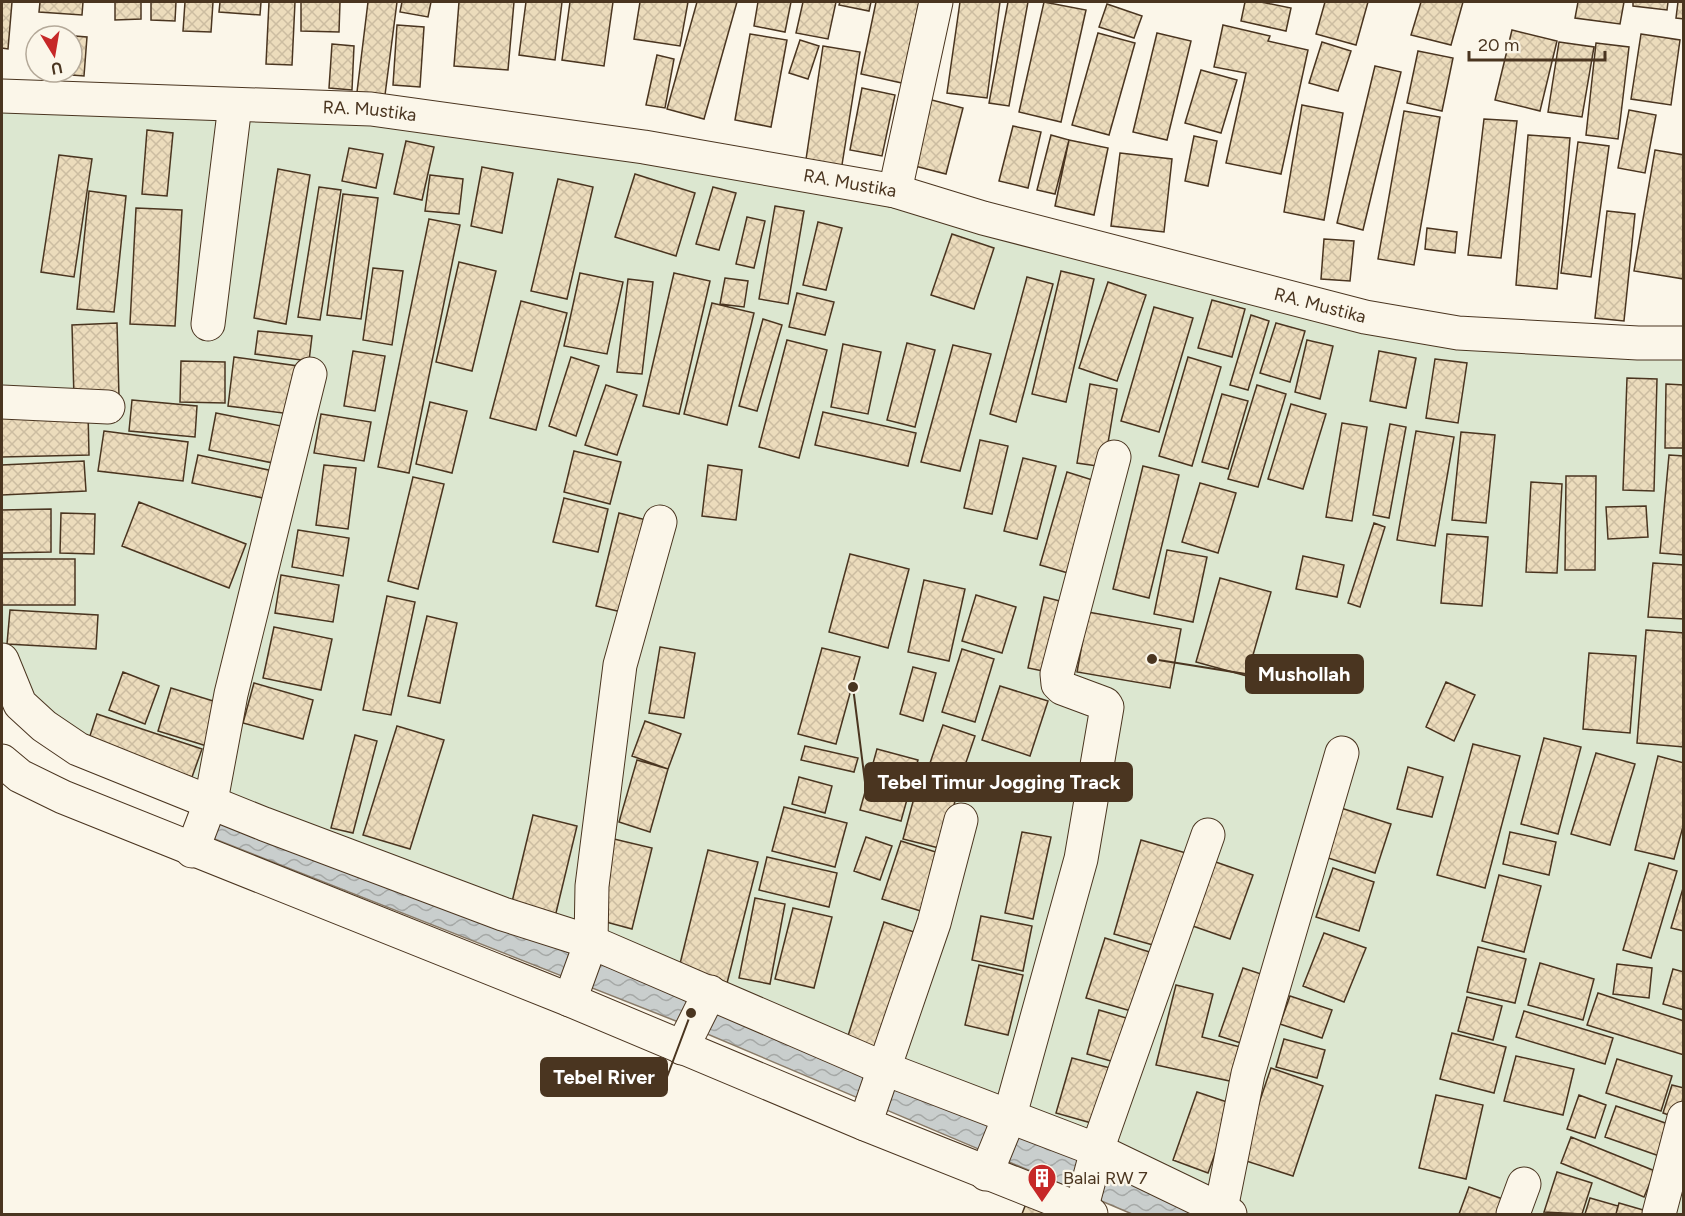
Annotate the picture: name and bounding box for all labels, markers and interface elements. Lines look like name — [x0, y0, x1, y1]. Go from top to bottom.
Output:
north arrow — [24, 24, 84, 84]
scale bar — [1469, 24, 1606, 62]
text: 20 m — [1478, 34, 1519, 56]
text: U — [49, 58, 64, 79]
street label: RA. Mustika — [322, 96, 418, 126]
street label: RA. Mustika — [802, 164, 898, 202]
street label: RA. Mustika — [1272, 283, 1368, 328]
callout: Mushollah — [1246, 655, 1363, 693]
text: Mushollah — [1258, 662, 1350, 686]
callout: Tebel Timur Jogging Track — [865, 763, 1132, 801]
text: Tebel Timur Jogging Track — [877, 770, 1121, 794]
callout: Tebel River — [541, 1058, 667, 1096]
text: Tebel River — [553, 1065, 655, 1089]
building icon: Balai RW 7 — [1026, 1162, 1058, 1204]
place label: Balai RW 7 — [1063, 1167, 1148, 1189]

